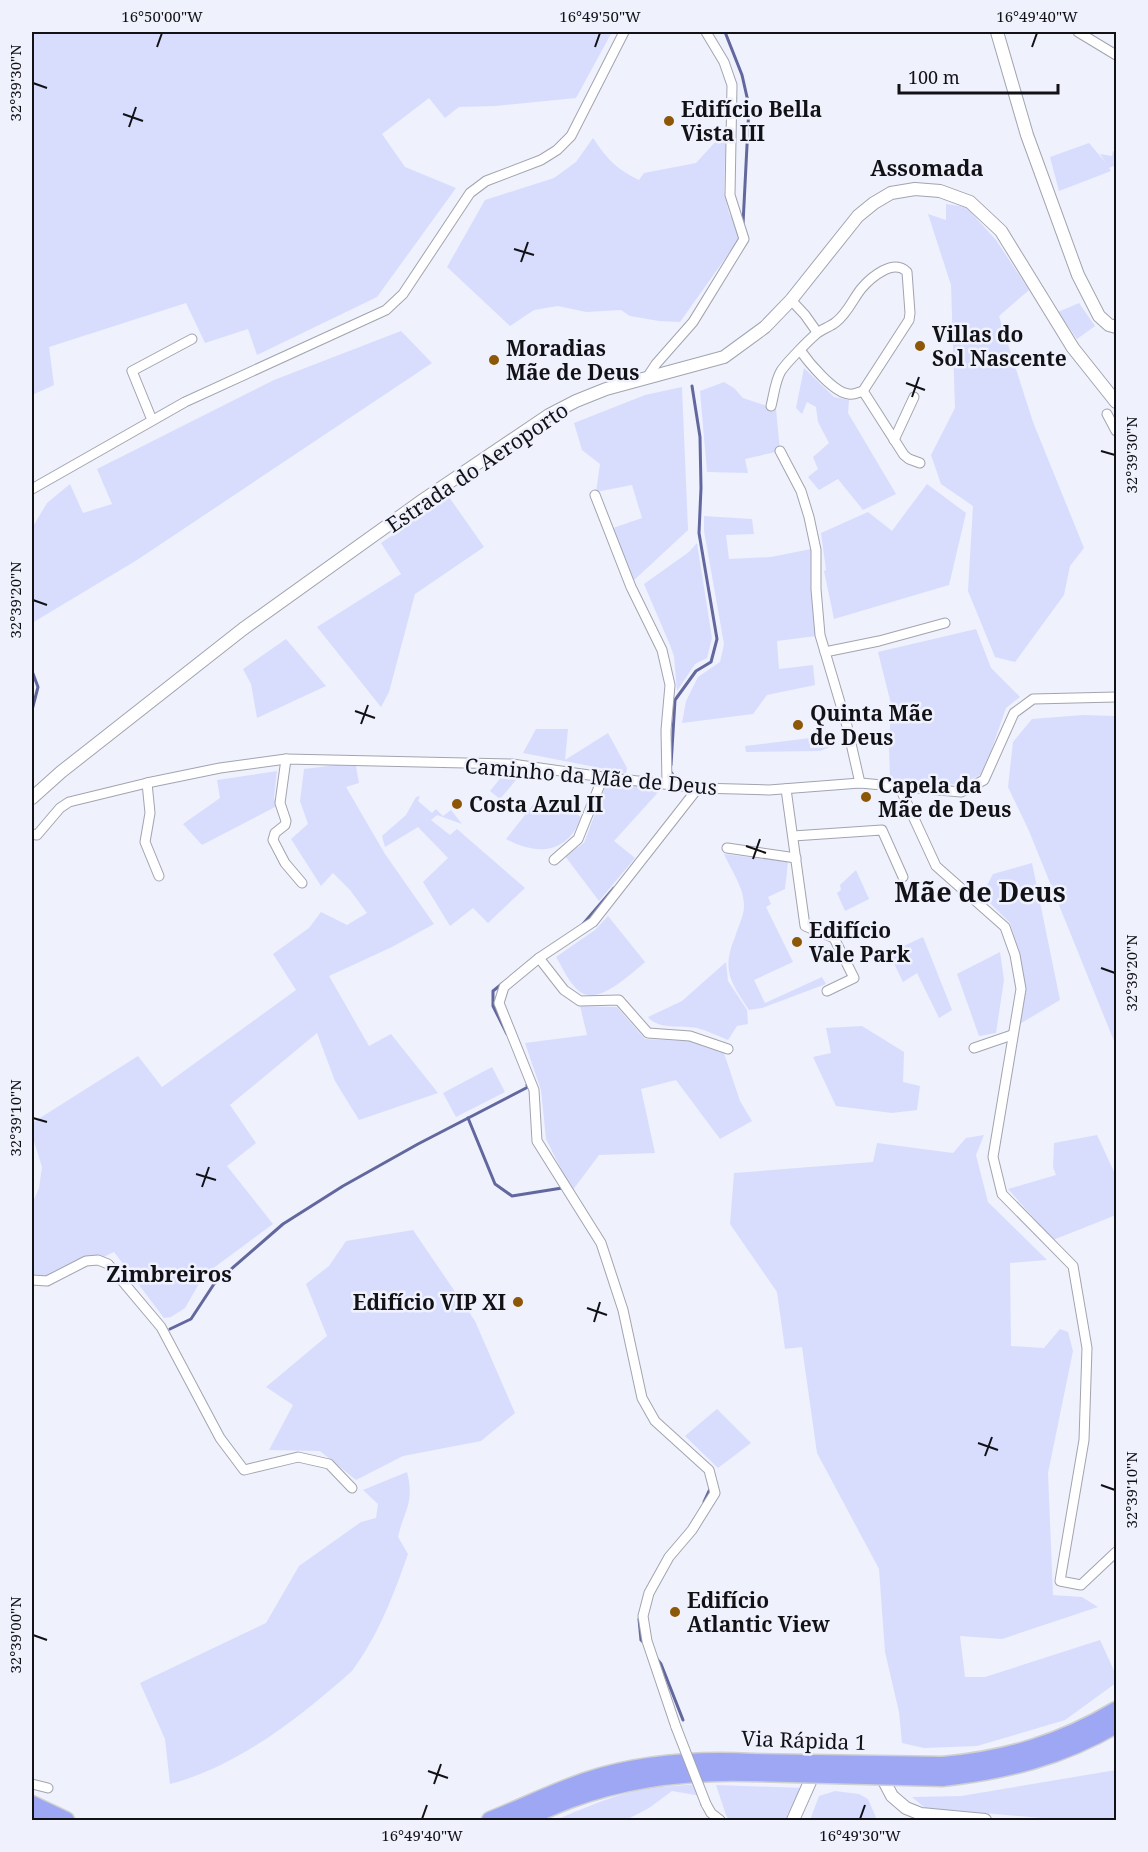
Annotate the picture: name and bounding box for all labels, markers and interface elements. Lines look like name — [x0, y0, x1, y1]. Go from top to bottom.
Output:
text: 16°50'00"W — [121, 6, 203, 26]
text: 16°49'50"W — [559, 6, 641, 26]
text: 16°49'40"W — [996, 6, 1078, 26]
text: 32°39'30"N — [5, 44, 25, 122]
scale bar — [899, 57, 1058, 95]
text: 100 m — [908, 65, 960, 89]
place label: Edifício Bella Vista III — [681, 95, 822, 147]
marker: Edifício Bella Vista III — [662, 114, 676, 128]
district label: Assomada — [870, 152, 984, 182]
place label: Villas do Sol Nascente — [932, 320, 1067, 372]
place label: Moradias Mãe de Deus — [506, 334, 639, 386]
marker: Villas do Sol Nascente — [913, 339, 927, 353]
marker: Moradias Mãe de Deus — [487, 353, 501, 367]
street label: Estrada do Aeroporto — [380, 396, 574, 538]
text: 32°39'30"N — [1121, 416, 1141, 494]
text: 32°39'20"N — [5, 561, 25, 639]
place label: Quinta Mãe de Deus — [810, 699, 933, 751]
marker: Quinta Mãe de Deus — [791, 718, 805, 732]
street label: Caminho da Mãe de Deus — [464, 751, 718, 801]
place label: Capela da Mãe de Deus — [878, 771, 1011, 823]
place label: Costa Azul II — [469, 790, 603, 818]
marker: Capela da Mãe de Deus — [859, 790, 873, 804]
marker: Costa Azul II — [450, 797, 464, 811]
district label: Mãe de Deus — [894, 873, 1066, 910]
place label: Edifício Vale Park — [809, 916, 911, 968]
text: 32°39'20"N — [1121, 934, 1141, 1012]
marker: Edifício Vale Park — [790, 935, 804, 949]
text: 32°39'10"N — [5, 1079, 25, 1157]
district label: Zimbreiros — [106, 1258, 232, 1288]
place label: Edifício VIP XI — [353, 1288, 506, 1316]
marker: Edifício VIP XI — [511, 1295, 525, 1309]
text: 32°39'10"N — [1121, 1451, 1141, 1529]
place label: Edifício Atlantic View — [687, 1586, 830, 1638]
text: 32°39'00"N — [5, 1596, 25, 1674]
marker: Edifício Atlantic View — [668, 1605, 682, 1619]
street label: Via Rápida 1 — [741, 1724, 867, 1756]
text: 16°49'40"W — [381, 1825, 463, 1845]
text: 16°49'30"W — [819, 1825, 901, 1845]

